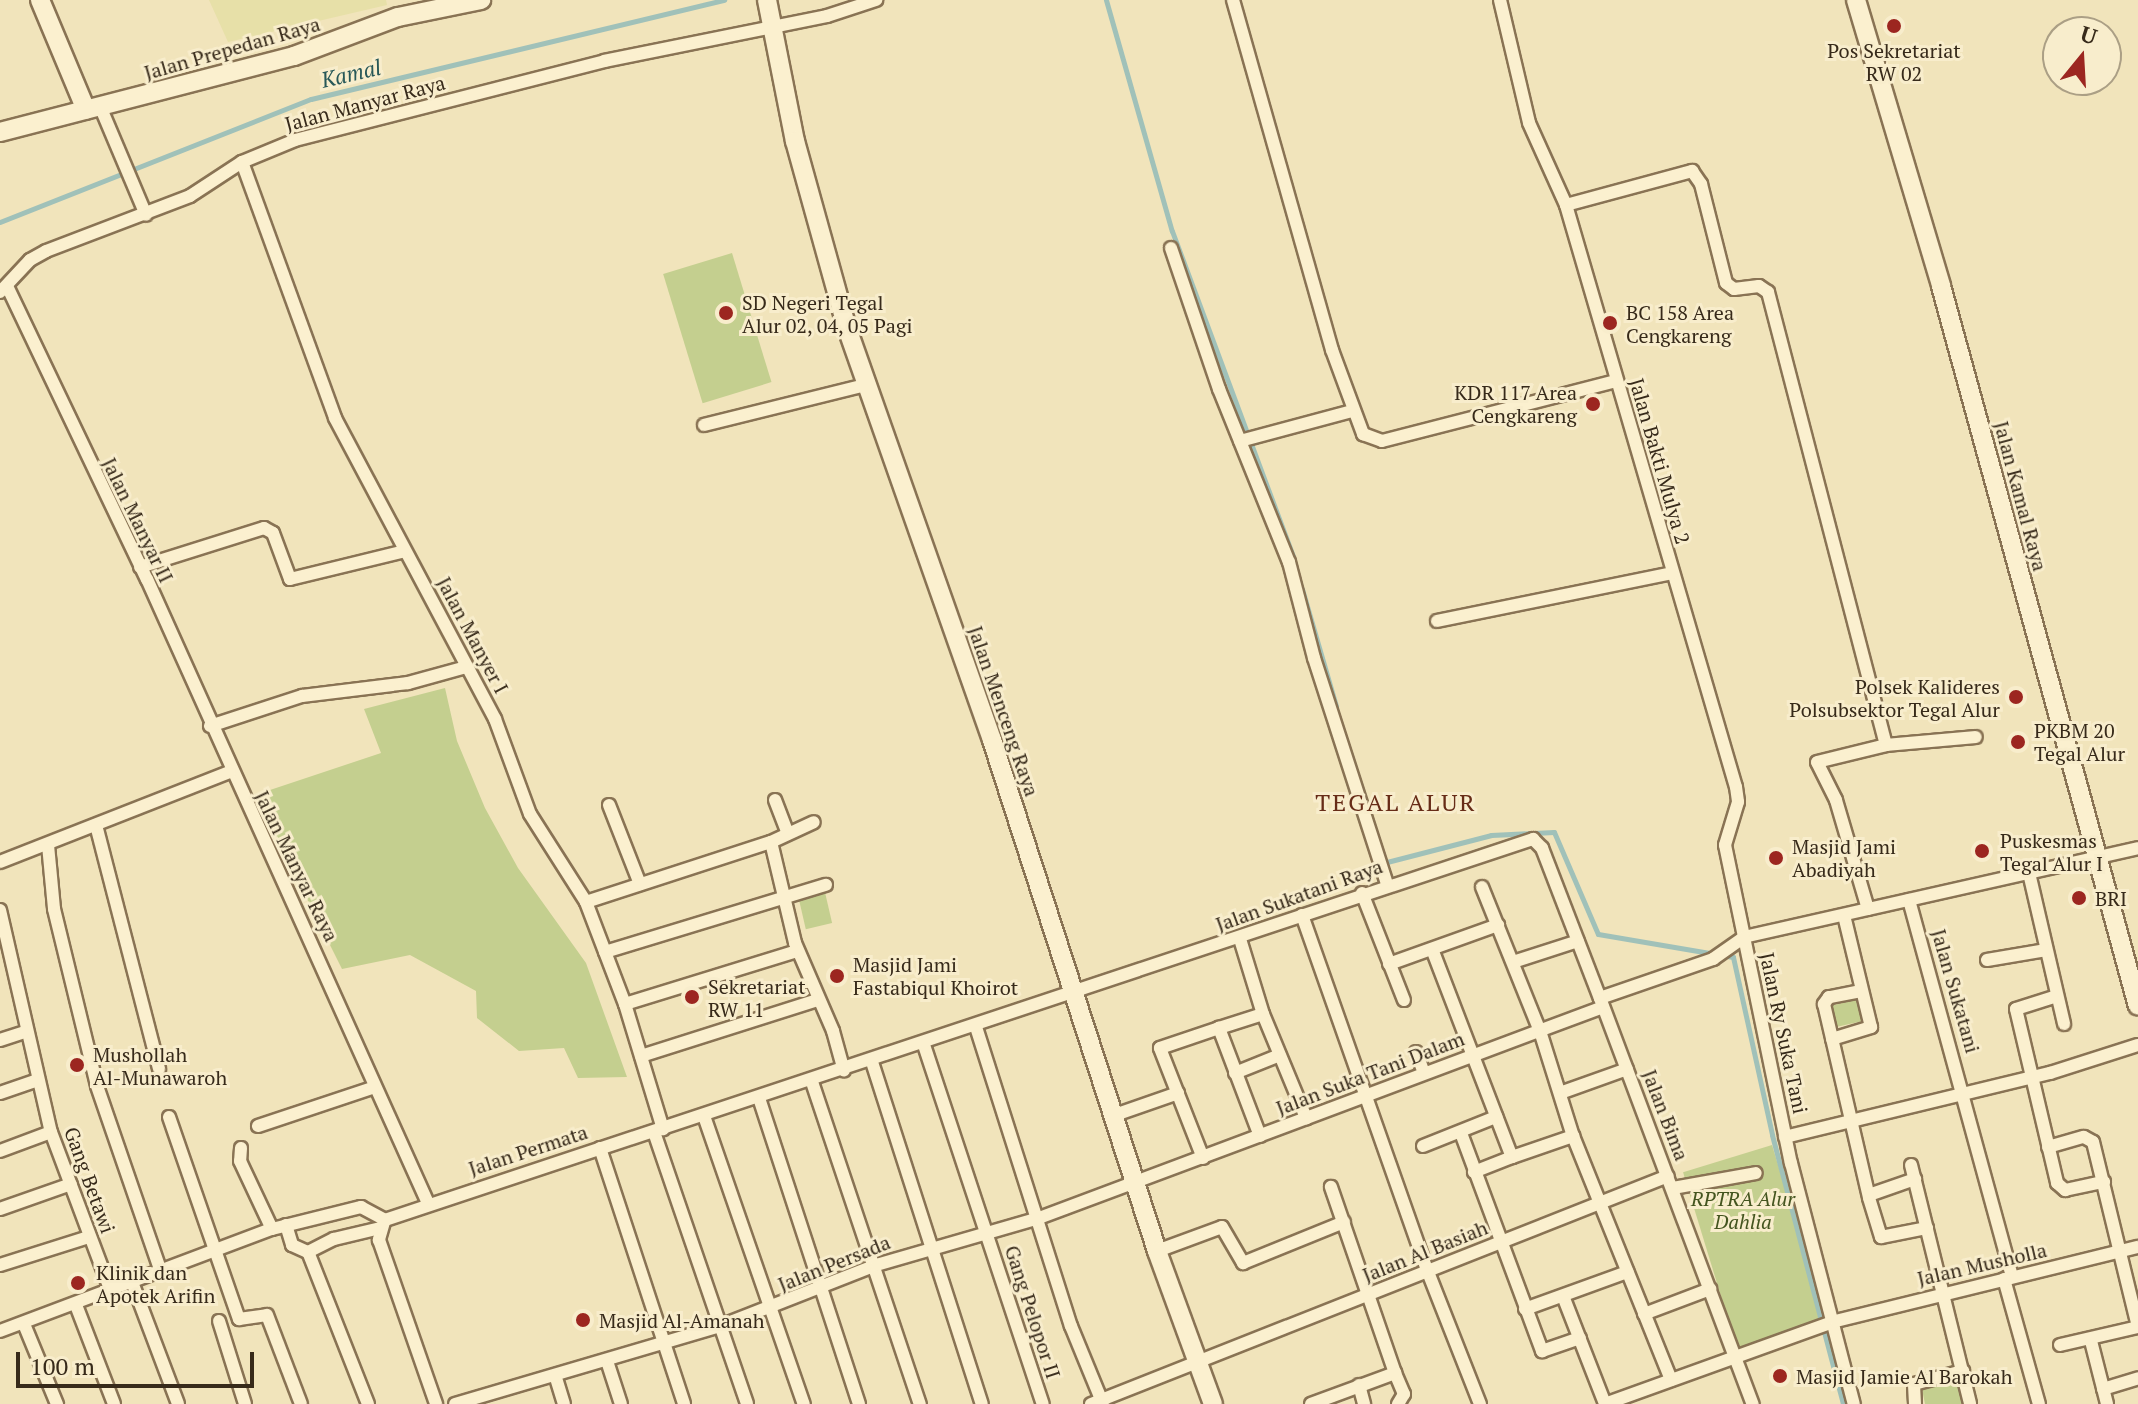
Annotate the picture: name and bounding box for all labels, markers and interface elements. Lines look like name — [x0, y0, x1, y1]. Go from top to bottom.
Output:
street label: Jalan Prepedan Raya — [141, 11, 323, 85]
north arrow — [2042, 16, 2122, 96]
marker: Pos Sekretariat RW 02 — [1885, 17, 1903, 35]
text: U — [2077, 18, 2101, 51]
place label: Pos Sekretariat RW 02 — [1827, 38, 1961, 85]
water label: Kamal — [318, 53, 384, 93]
street label: Jalan Manyar Raya — [282, 70, 448, 136]
place label: SD Negeri Tegal Alur 02, 04, 05 Pagi — [742, 290, 914, 337]
place label: BC 158 Area Cengkareng — [1626, 300, 1734, 347]
marker: SD Negeri Tegal Alur 02, 04, 05 Pagi — [717, 304, 735, 322]
marker: BC 158 Area Cengkareng — [1601, 314, 1619, 332]
street label: Jalan Bakti Mulya 2 — [1625, 375, 1695, 547]
place label: KDR 117 Area Cengkareng — [1454, 380, 1577, 427]
marker: KDR 117 Area Cengkareng — [1584, 395, 1602, 413]
street label: Jalan Kamal Raya — [1989, 418, 2053, 574]
street label: Jalan Manyar II — [97, 454, 179, 586]
street label: Jalan Manyer I — [432, 573, 514, 697]
street label: Jalan Menceng Raya — [964, 623, 1044, 799]
place label: Polsek Kalideres Polsubsektor Tegal Alur — [1789, 674, 2000, 721]
marker: Polsek Kalideres Polsubsektor Tegal Alur — [2007, 688, 2025, 706]
place label: PKBM 20 Tegal Alur — [2034, 718, 2126, 765]
marker: PKBM 20 Tegal Alur — [2009, 733, 2027, 751]
street label: Jalan Manyar Raya — [250, 787, 344, 945]
district label: TEGAL ALUR — [1315, 789, 1477, 817]
place label: Puskesmas Tegal Alur I — [2000, 828, 2103, 875]
place label: Masjid Jami Abadiyah — [1792, 834, 1896, 881]
marker: Puskesmas Tegal Alur I — [1971, 840, 1993, 862]
marker: Masjid Jami Abadiyah — [1767, 849, 1785, 867]
street label: Jalan Sukatani Raya — [1212, 854, 1386, 936]
place label: BRI — [2095, 886, 2127, 910]
marker: BRI — [2070, 889, 2088, 907]
street label: Jalan Sukatani — [1927, 926, 1985, 1056]
street label: Jalan Ry Suka Tani — [1755, 950, 1813, 1116]
place label: Masjid Jami Fastabiqul Khoirot — [853, 952, 1018, 999]
marker: Masjid Jami Fastabiqul Khoirot — [828, 967, 846, 985]
place label: Sekretariat RW 11 — [708, 974, 806, 1021]
marker: Sekretariat RW 11 — [683, 988, 701, 1006]
street label: Jalan Suka Tani Dalam — [1273, 1026, 1467, 1120]
place label: Mushollah Al-Munawaroh — [93, 1042, 227, 1089]
marker: Mushollah Al-Munawaroh — [68, 1056, 86, 1074]
street label: Jalan Bima — [1638, 1066, 1694, 1164]
street label: Jalan Permata — [465, 1119, 591, 1181]
street label: Gang Betawi — [60, 1123, 120, 1237]
park label: RPTRA Alur Dahlia — [1691, 1187, 1795, 1234]
street label: Jalan Al Basiah — [1359, 1215, 1491, 1287]
street label: Jalan Persada — [774, 1230, 894, 1296]
street label: Jalan Musholla — [1915, 1237, 2049, 1291]
street label: Gang Pelopor II — [1000, 1242, 1066, 1382]
place label: Klinik dan Apotek Arifin — [96, 1260, 216, 1307]
marker: Klinik dan Apotek Arifin — [67, 1272, 89, 1294]
place label: Masjid Al-Amanah — [599, 1308, 765, 1332]
marker: Masjid Al-Amanah — [574, 1311, 592, 1329]
scale bar — [20, 1336, 258, 1386]
text: 100 m — [30, 1350, 95, 1382]
place label: Masjid Jamie Al Barokah — [1796, 1364, 2013, 1388]
marker: Masjid Jamie Al Barokah — [1771, 1367, 1789, 1385]

